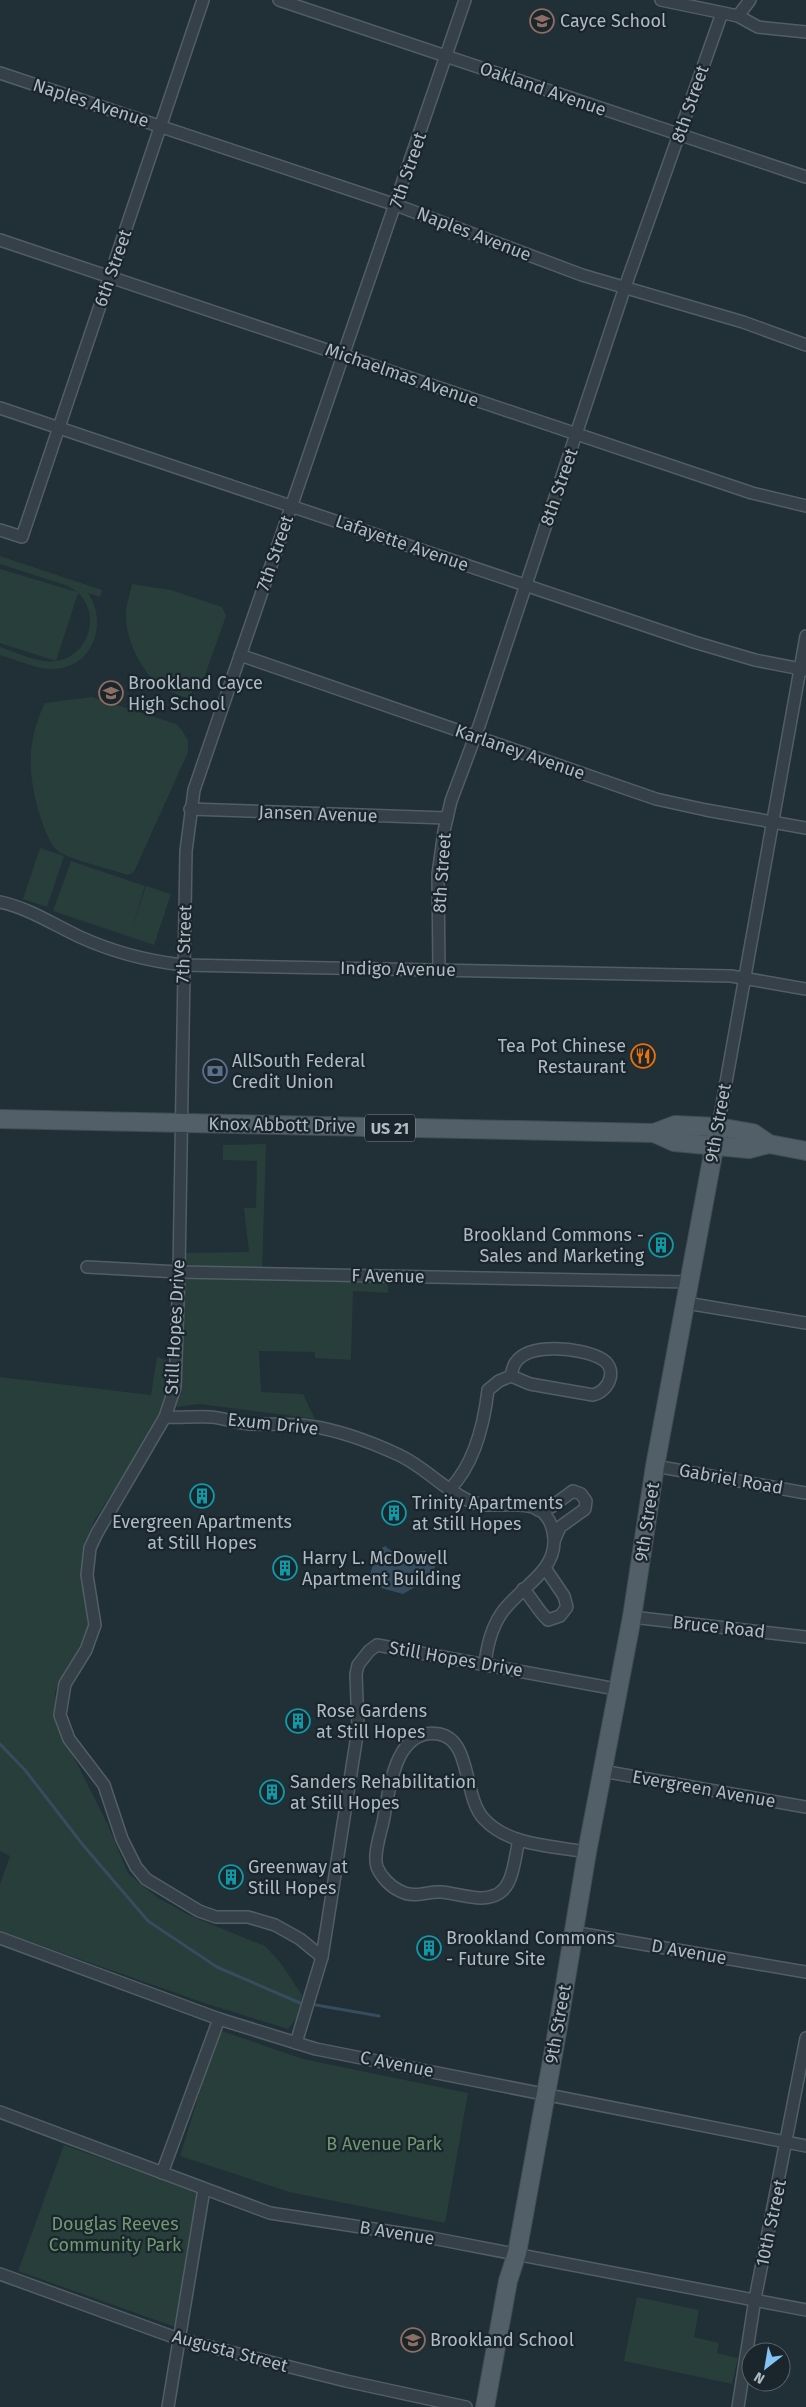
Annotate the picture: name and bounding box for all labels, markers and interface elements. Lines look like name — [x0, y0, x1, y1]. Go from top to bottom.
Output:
school or university icon: Cayce School — [529, 8, 555, 34]
place label: Cayce School — [560, 10, 666, 32]
street label: Oakland Avenue — [477, 57, 609, 121]
street label: 8th Street — [666, 62, 714, 146]
street label: Naples Avenue — [30, 74, 152, 132]
street label: 7th Street — [385, 129, 431, 211]
street label: Naples Avenue — [414, 202, 534, 266]
street label: 6th Street — [90, 226, 137, 310]
street label: Michaelmas Avenue — [322, 338, 482, 412]
street label: 8th Street — [535, 445, 583, 529]
street label: Lafayette Avenue — [333, 510, 471, 576]
street label: 7th Street — [252, 512, 298, 594]
place label: Brookland Cayce High School — [128, 672, 263, 715]
school or university icon: Brookland Cayce High School — [98, 680, 124, 706]
street label: Karlaney Avenue — [452, 719, 588, 785]
street label: Jansen Avenue — [258, 801, 378, 827]
street label: 8th Street — [428, 832, 456, 914]
street label: 7th Street — [172, 904, 196, 984]
street label: Indigo Avenue — [340, 957, 456, 981]
place label: Tea Pot Chinese Restaurant — [498, 1035, 626, 1078]
restaurant icon: Tea Pot Chinese Restaurant — [630, 1043, 656, 1069]
place label: AllSouth Federal Credit Union — [232, 1050, 365, 1093]
bank icon: AllSouth Federal Credit Union — [202, 1058, 228, 1084]
street label: 9th Street — [700, 1081, 736, 1164]
street label: Knox Abbott Drive — [208, 1113, 356, 1137]
road number: US 21 — [365, 1114, 415, 1142]
place label: Brookland Commons - Sales and Marketing — [463, 1224, 645, 1267]
building icon: Brookland Commons - Sales and Marketing — [648, 1232, 674, 1258]
street label: Still Hopes Drive — [160, 1259, 190, 1395]
street label: F Avenue — [351, 1264, 425, 1288]
street label: Exum Drive — [227, 1408, 319, 1440]
street label: Gabriel Road — [677, 1459, 785, 1499]
street label: 9th Street — [630, 1480, 664, 1563]
building icon: Evergreen Apartments at Still Hopes — [189, 1483, 215, 1509]
place label: Trinity Apartments at Still Hopes — [412, 1492, 563, 1535]
building icon: Trinity Apartments at Still Hopes — [381, 1500, 407, 1526]
place label: Evergreen Apartments at Still Hopes — [112, 1511, 292, 1554]
place label: Harry L. McDowell Apartment Building — [302, 1547, 461, 1590]
building icon: Harry L. McDowell Apartment Building — [272, 1555, 298, 1581]
street label: Bruce Road — [672, 1611, 766, 1643]
street label: Still Hopes Drive — [387, 1636, 525, 1682]
place label: Rose Gardens at Still Hopes — [316, 1700, 427, 1743]
building icon: Rose Gardens at Still Hopes — [285, 1708, 311, 1734]
street label: Evergreen Avenue — [631, 1766, 777, 1812]
place label: Sanders Rehabilitation at Still Hopes — [290, 1771, 476, 1814]
building icon: Sanders Rehabilitation at Still Hopes — [259, 1779, 285, 1805]
place label: Greenway at Still Hopes — [248, 1856, 349, 1899]
building icon: Greenway at Still Hopes — [218, 1864, 244, 1890]
place label: Brookland Commons - Future Site — [446, 1927, 615, 1970]
building icon: Brookland Commons - Future Site — [416, 1935, 442, 1961]
street label: D Avenue — [650, 1935, 728, 1969]
street label: 9th Street — [540, 1982, 576, 2065]
street label: C Avenue — [358, 2046, 436, 2082]
park label: B Avenue Park — [326, 2133, 443, 2155]
street label: 10th Street — [751, 2177, 791, 2269]
park label: Douglas Reeves Community Park — [49, 2213, 182, 2256]
street label: B Avenue — [358, 2216, 436, 2250]
street label: Augusta Street — [170, 2325, 291, 2377]
school or university icon: Brookland School — [400, 2327, 426, 2353]
place label: Brookland School — [430, 2329, 574, 2351]
north arrow — [741, 2342, 791, 2392]
text: N — [751, 2368, 768, 2387]

